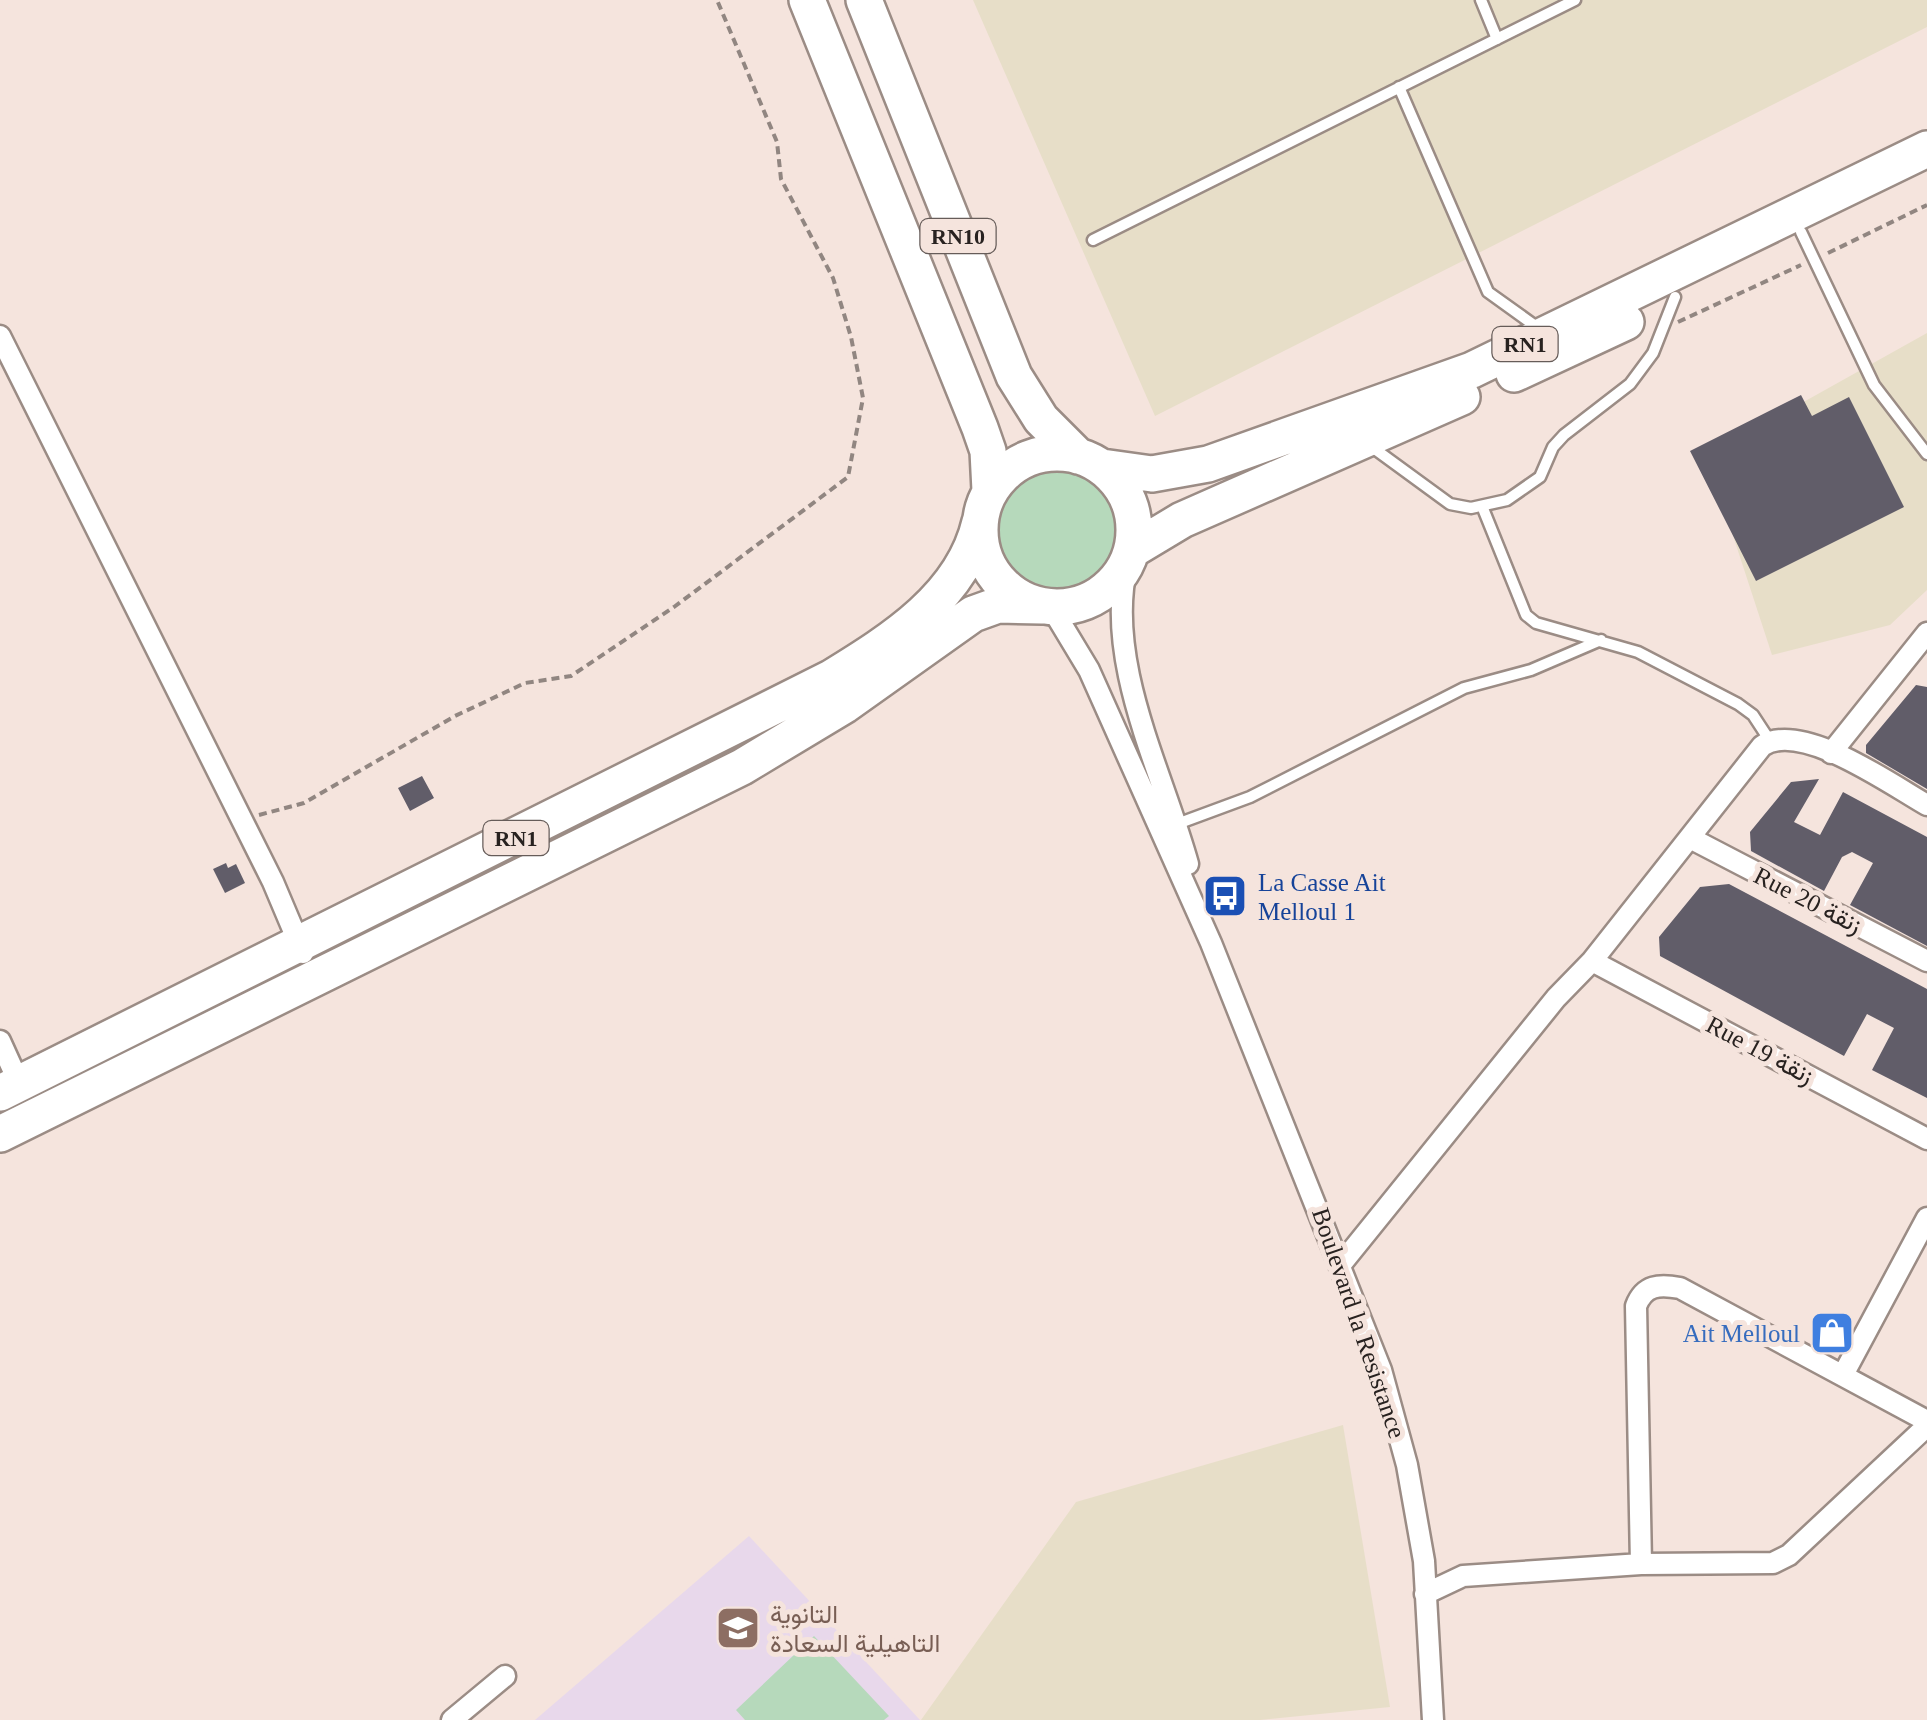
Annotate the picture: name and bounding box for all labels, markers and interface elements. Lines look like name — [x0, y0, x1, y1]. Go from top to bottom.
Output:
road number: RN10 — [920, 219, 996, 253]
road number: RN1 — [1492, 327, 1558, 361]
road number: RN1 — [484, 821, 548, 855]
street label: Rue 20 زنقة — [1749, 861, 1866, 940]
place label: La Casse Ait Melloul 1 — [1258, 869, 1386, 925]
bus stop icon: La Casse Ait Melloul 1 — [1202, 873, 1248, 919]
street label: Rue 19 زنقة — [1701, 1011, 1818, 1091]
street label: Boulevard la Resistance — [1307, 1204, 1411, 1442]
shop icon: Ait Melloul — [1809, 1310, 1855, 1356]
place label: Ait Melloul — [1683, 1320, 1800, 1347]
place label: التانوية التاهيلية السعادة — [770, 1601, 940, 1658]
school or university icon: التانوية التاهيلية السعادة — [715, 1605, 761, 1651]

